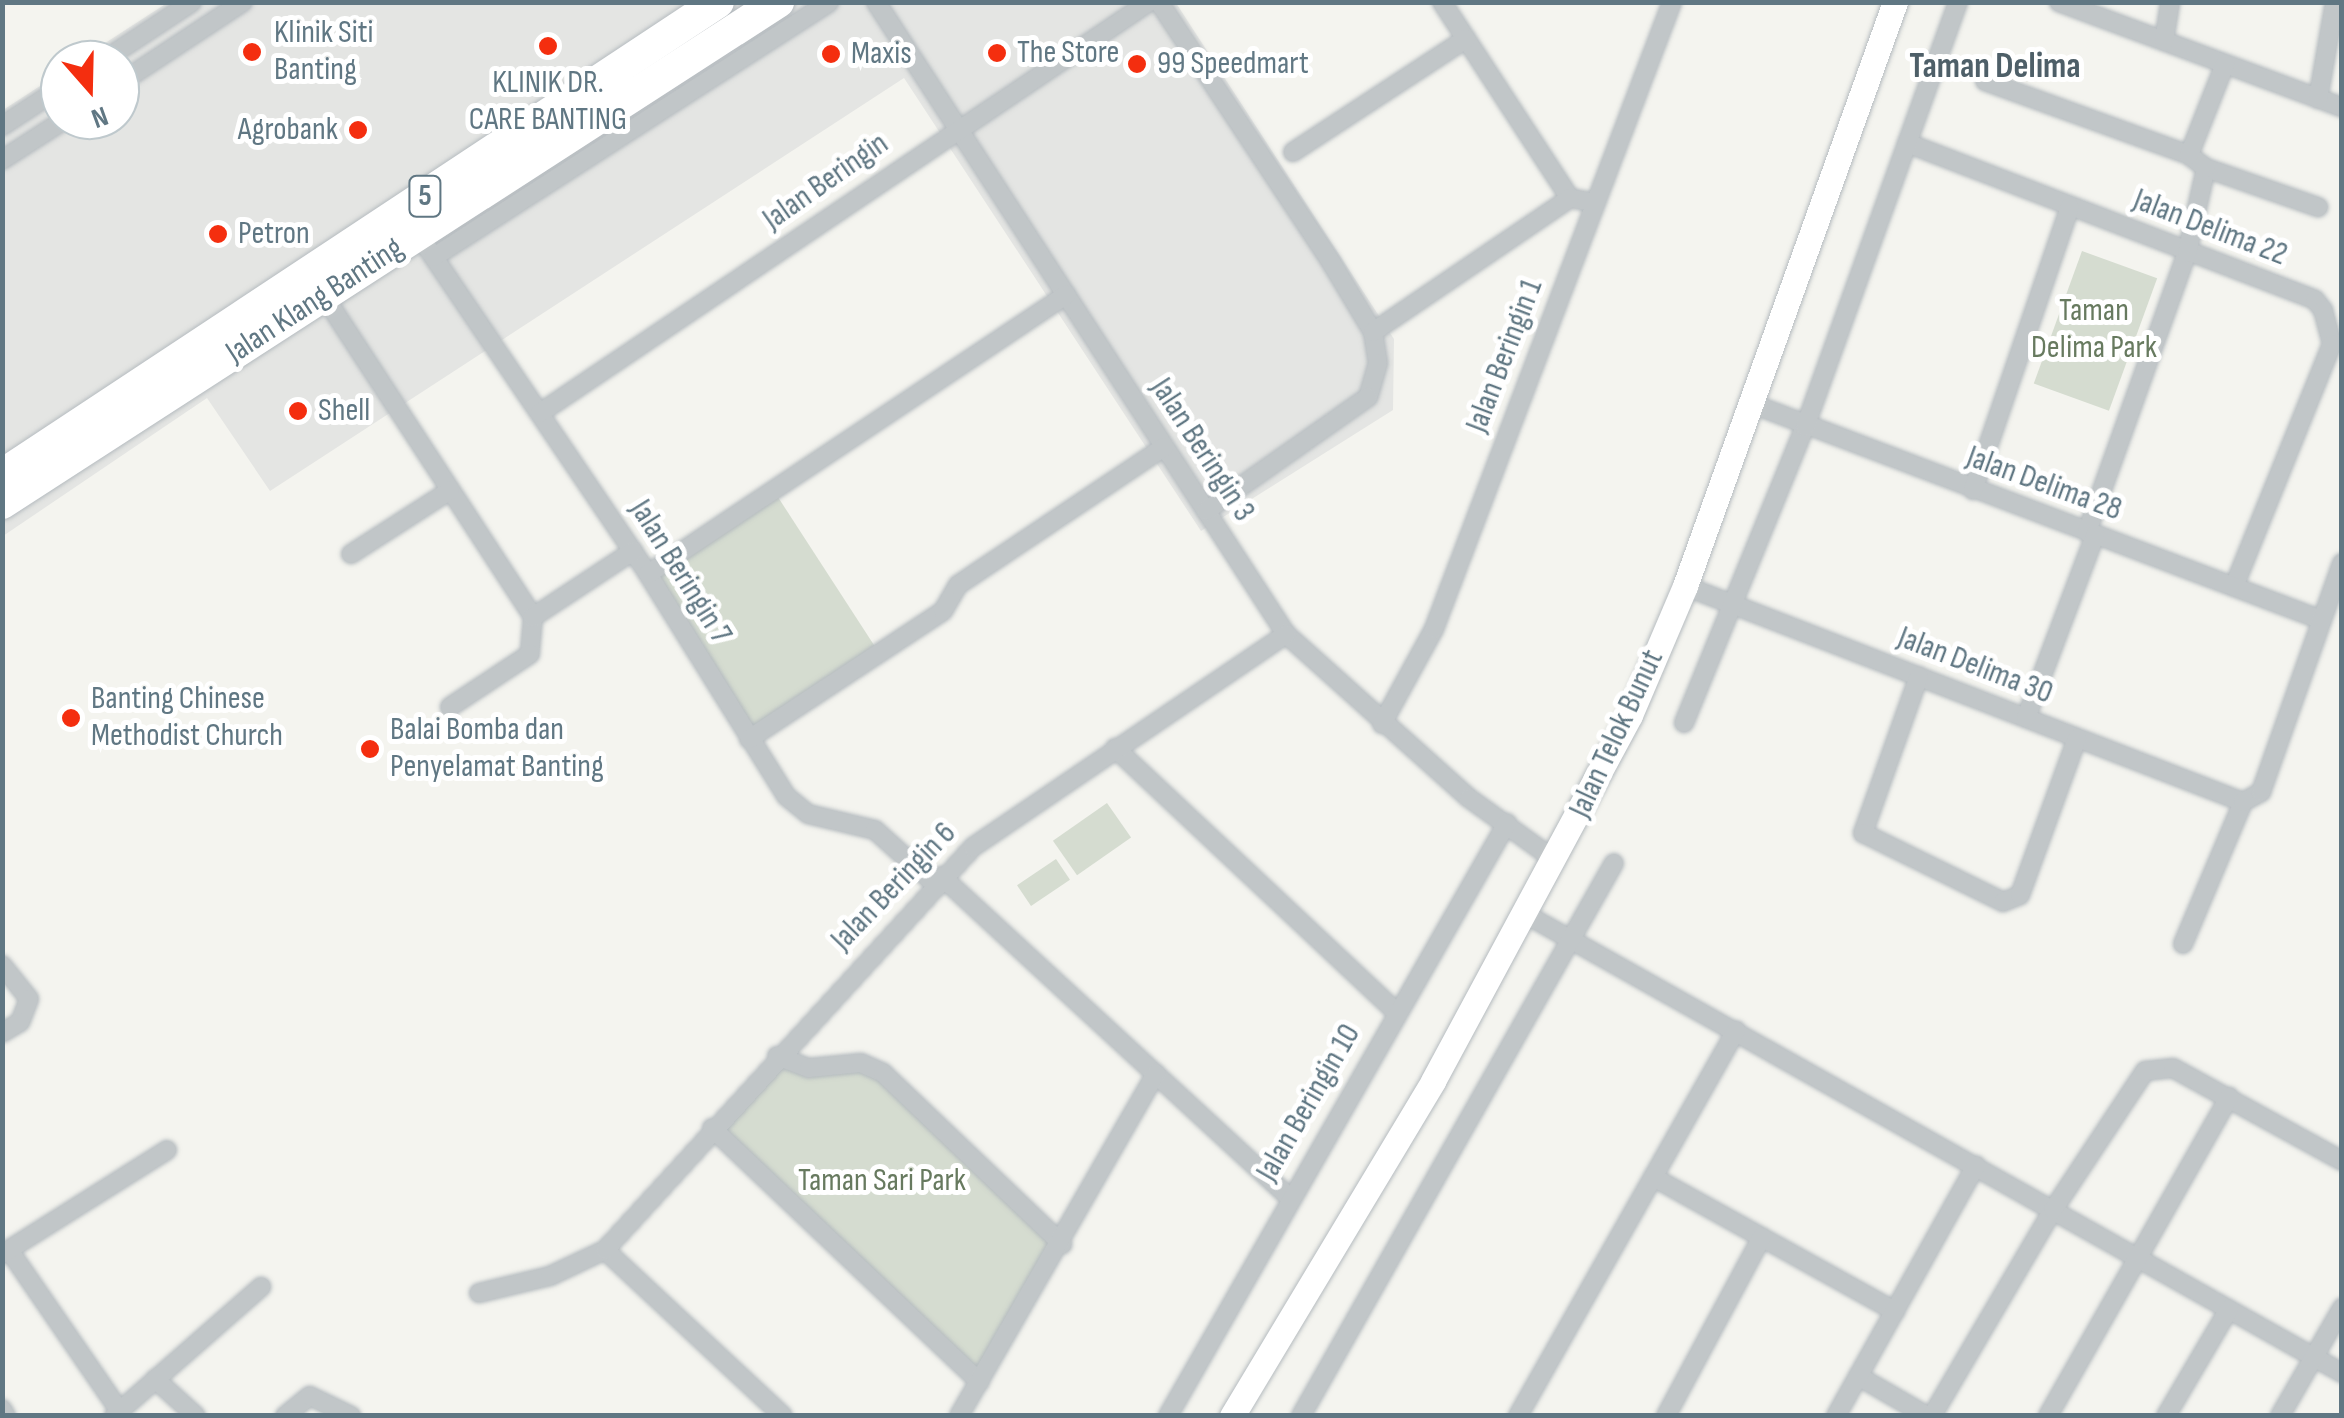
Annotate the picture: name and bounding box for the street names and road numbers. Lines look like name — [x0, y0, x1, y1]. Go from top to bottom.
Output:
street label: Jalan Beringin — [756, 125, 896, 239]
road number: 5 — [408, 171, 442, 221]
street label: Jalan Delima 22 — [2128, 181, 2292, 275]
street label: Jalan Klang Banting — [219, 230, 411, 372]
street label: Jalan Beringin 1 — [1458, 274, 1552, 438]
street label: Jalan Beringin 3 — [1142, 371, 1262, 529]
street label: Jalan Delima 28 — [1961, 438, 2127, 530]
street label: Jalan Beringin 7 — [621, 493, 739, 651]
street label: Jalan Delima 30 — [1892, 619, 2058, 713]
street label: Jalan Telok Bunut — [1561, 644, 1673, 824]
street label: Jalan Beringin 6 — [823, 815, 965, 959]
street label: Jalan Beringin 10 — [1249, 1018, 1369, 1188]

